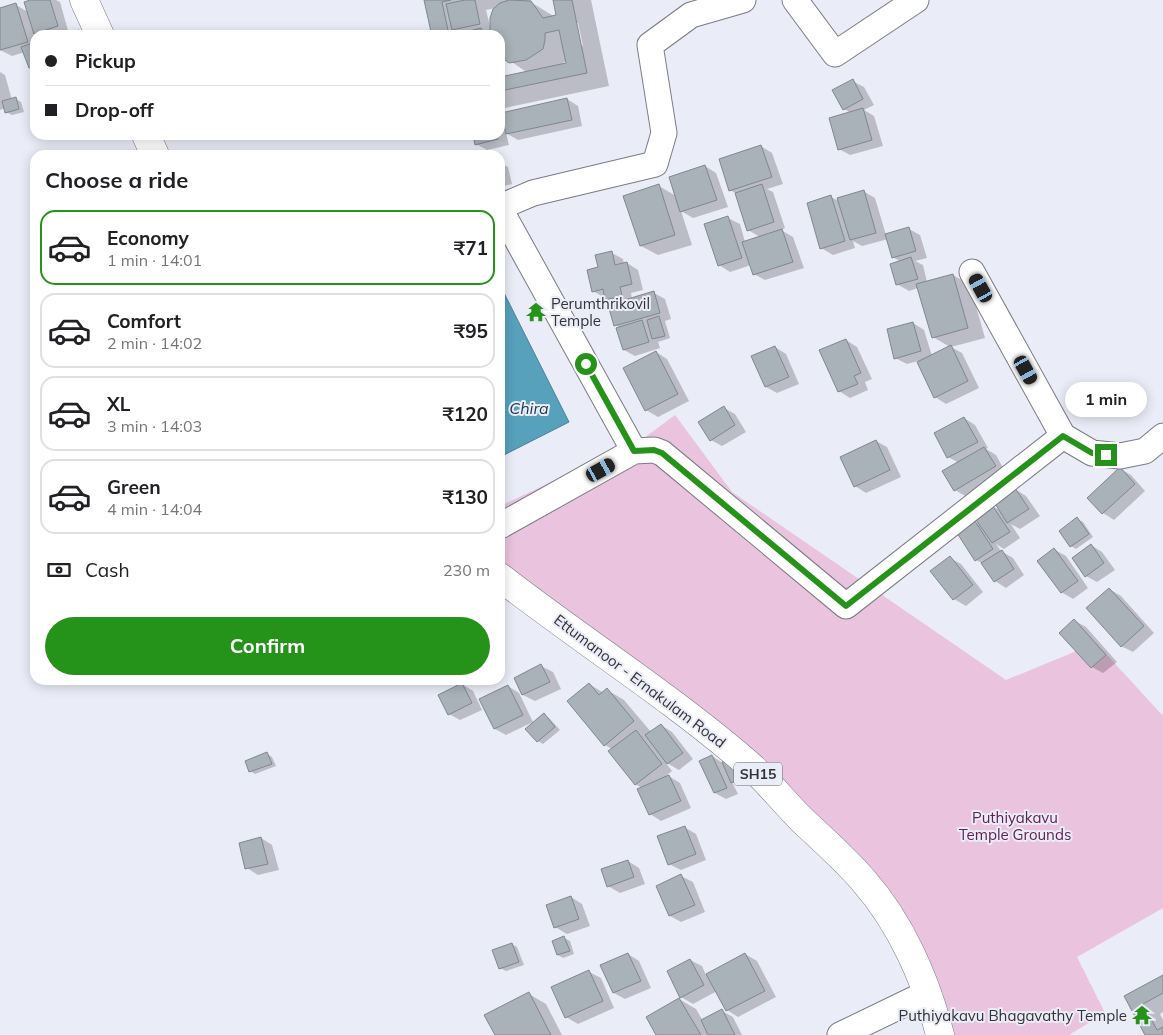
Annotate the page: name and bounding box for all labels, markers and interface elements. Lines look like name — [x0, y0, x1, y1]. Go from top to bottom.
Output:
text: Pickup — [75, 49, 136, 73]
text: Drop-off — [75, 98, 153, 122]
text: Choose a ride — [45, 166, 188, 194]
icon: car — [47, 225, 92, 270]
text: Economy — [107, 226, 189, 250]
text: ₹71 — [454, 236, 488, 260]
text: 1 min · 14:01 — [107, 250, 202, 270]
car — [967, 271, 994, 305]
place label: Perumthrikovil Temple — [551, 294, 650, 330]
temple icon: Perumthrikovil Temple — [525, 301, 547, 323]
icon: car — [47, 308, 92, 353]
text: Comfort — [107, 309, 181, 333]
text: ₹95 — [454, 319, 488, 343]
text: 2 min · 14:02 — [107, 333, 202, 353]
route start — [575, 353, 597, 375]
car — [1012, 353, 1039, 387]
callout: 1 min — [1065, 382, 1147, 418]
text: 1 min — [1085, 389, 1127, 409]
icon: car — [47, 391, 92, 436]
text: XL — [107, 392, 130, 416]
water label: Chira — [509, 398, 549, 418]
text: ₹120 — [442, 402, 488, 426]
text: 3 min · 14:03 — [107, 416, 202, 436]
route end — [1095, 444, 1117, 466]
car — [584, 456, 617, 484]
icon: car — [47, 474, 92, 519]
text: Green — [107, 475, 161, 499]
text: ₹130 — [442, 485, 488, 509]
text: 4 min · 14:04 — [107, 499, 202, 519]
icon: cash — [45, 556, 73, 584]
text: Cash — [85, 558, 130, 582]
text: 230 m — [443, 560, 490, 580]
street label: Ettumanoor - Ernakulam Road — [550, 610, 730, 752]
button: Confirm — [45, 617, 490, 675]
road number: SH15 — [734, 762, 782, 786]
park label: Puthiyakavu Temple Grounds — [959, 808, 1071, 844]
temple icon: Puthiyakavu Bhagavathy Temple — [1131, 1004, 1153, 1026]
place label: Puthiyakavu Bhagavathy Temple — [899, 1006, 1127, 1025]

